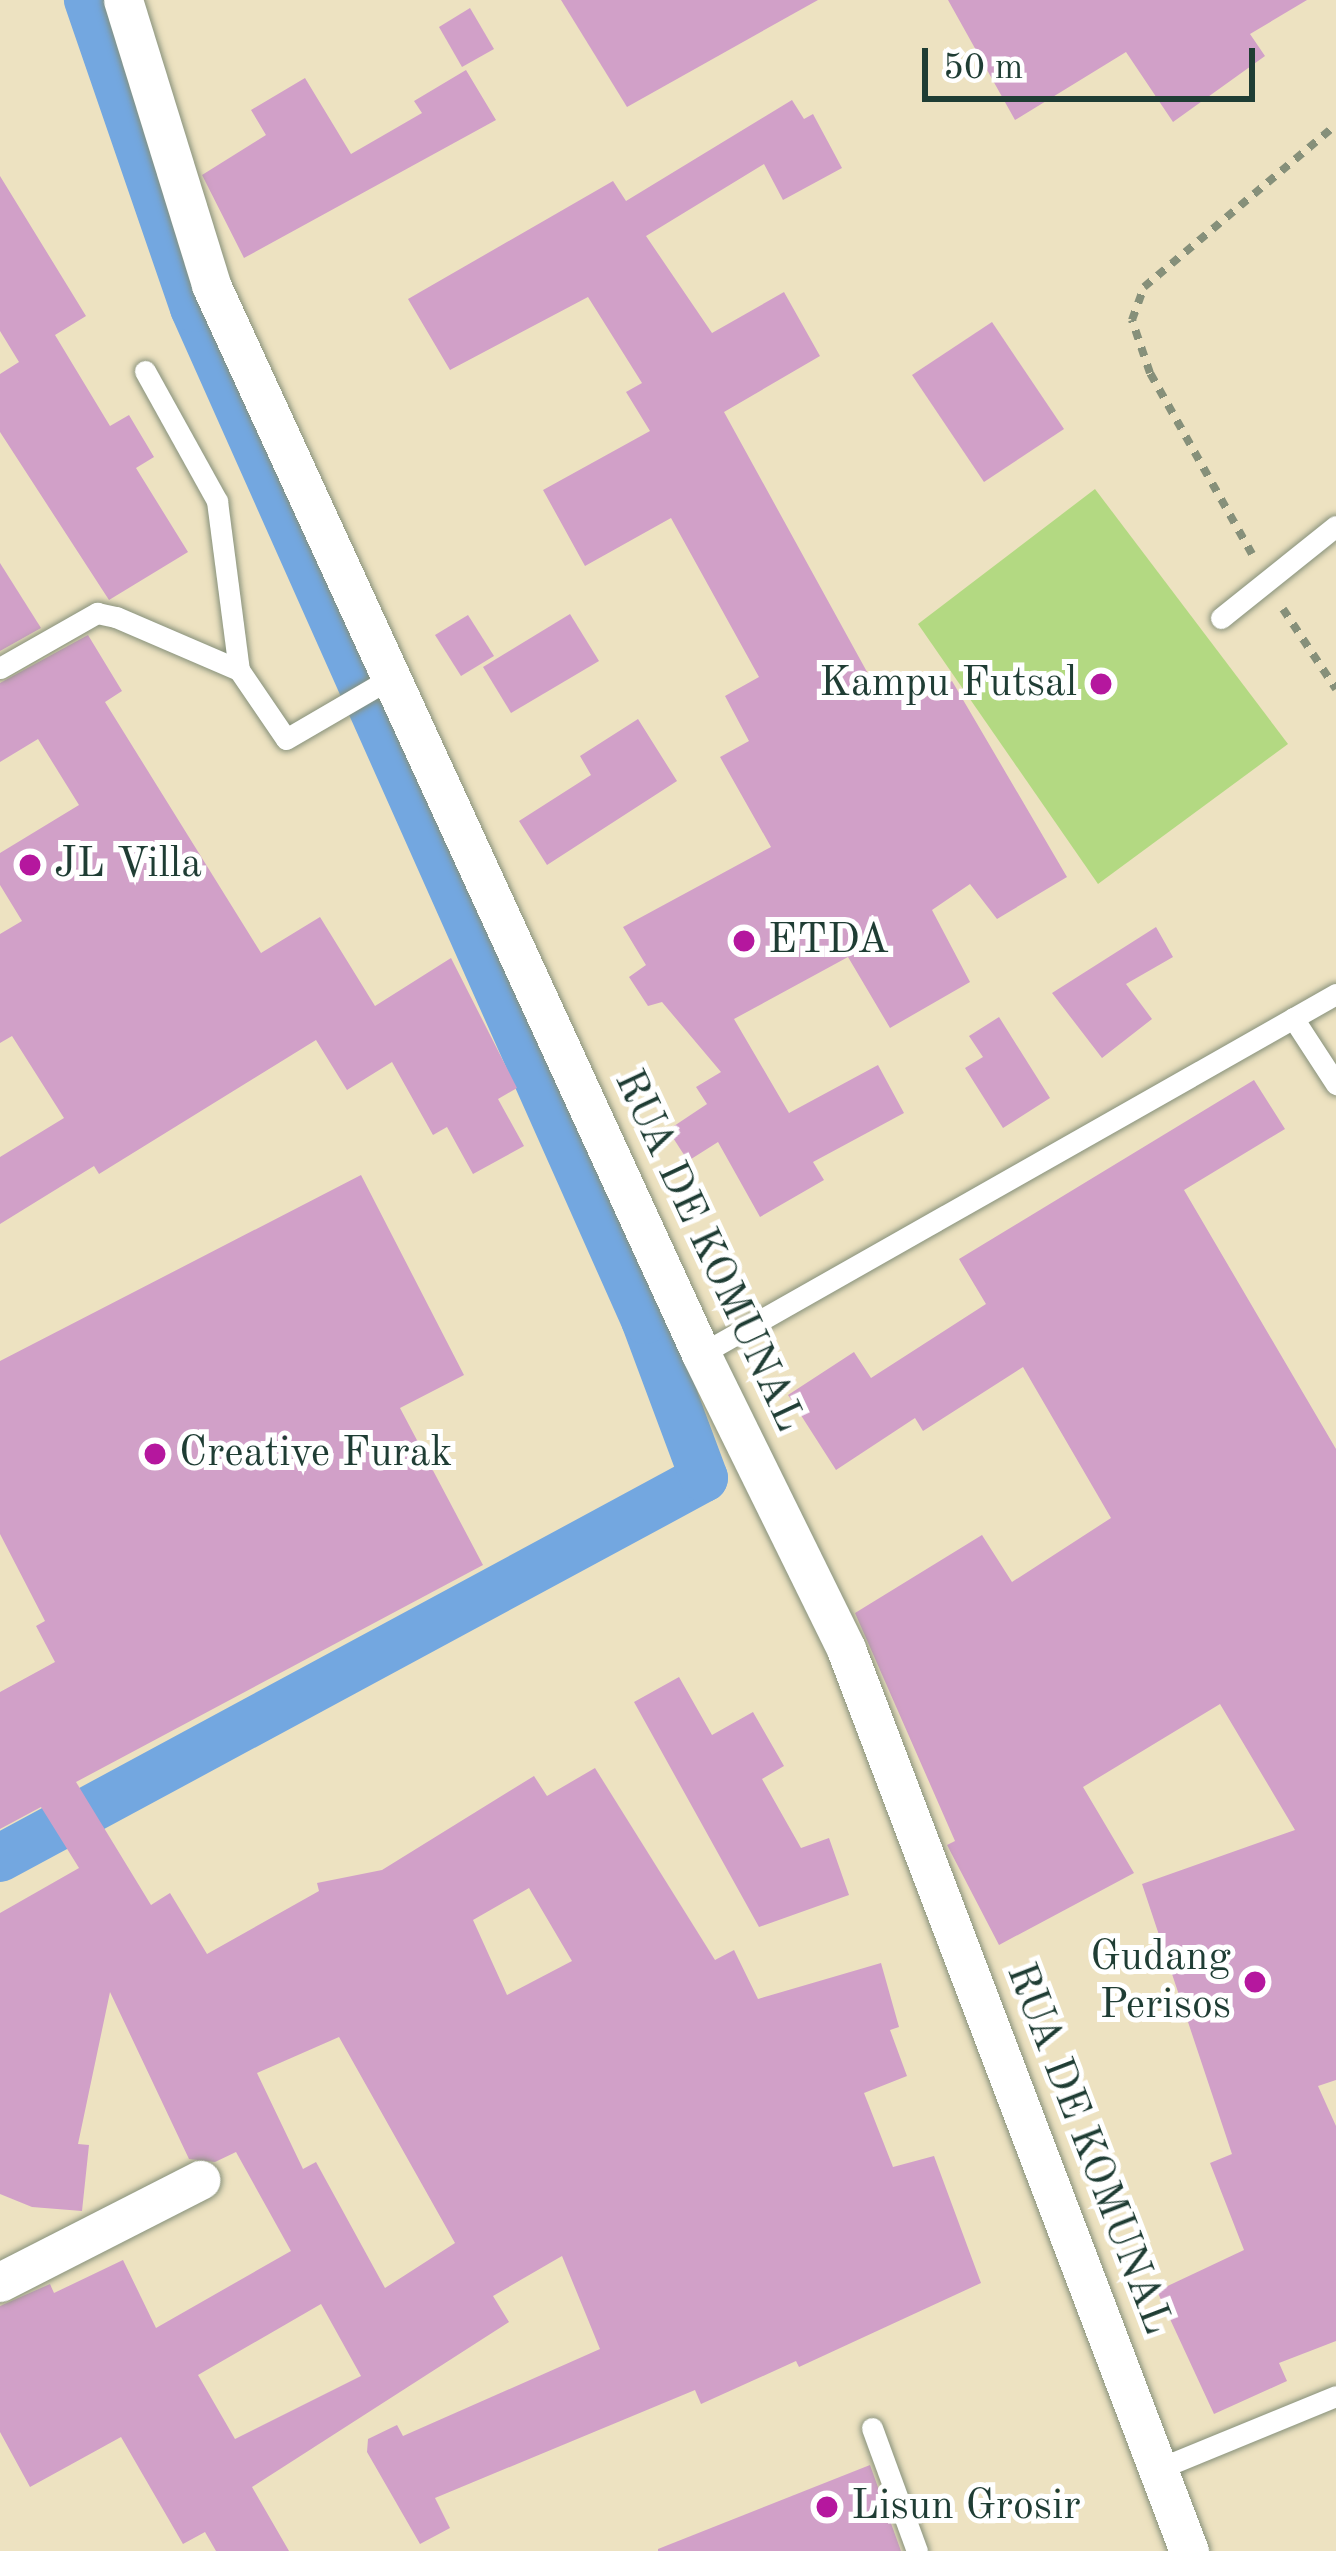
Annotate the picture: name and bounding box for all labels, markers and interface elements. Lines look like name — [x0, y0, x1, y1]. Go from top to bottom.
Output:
scale bar — [928, 24, 1261, 98]
text: 50 m — [943, 51, 1023, 87]
place label: Kampu Futsal — [819, 659, 1077, 709]
marker: Kampu Futsal — [1088, 671, 1114, 697]
place label: JL Villa — [54, 840, 202, 890]
marker: JL Villa — [17, 852, 43, 878]
place label: ETDA — [768, 916, 889, 966]
marker: ETDA — [731, 928, 757, 954]
street label: RUA DE KOMUNAL — [602, 1062, 814, 1440]
place label: Creative Furak — [179, 1429, 452, 1479]
marker: Creative Furak — [142, 1441, 168, 1467]
place label: Gudang Perisos — [1090, 1933, 1231, 2032]
street label: RUA DE KOMUNAL — [994, 1956, 1182, 2342]
marker: Gudang Perisos — [1242, 1969, 1268, 1995]
place label: Lisun Grosir — [851, 2482, 1081, 2532]
marker: Lisun Grosir — [814, 2494, 840, 2520]

